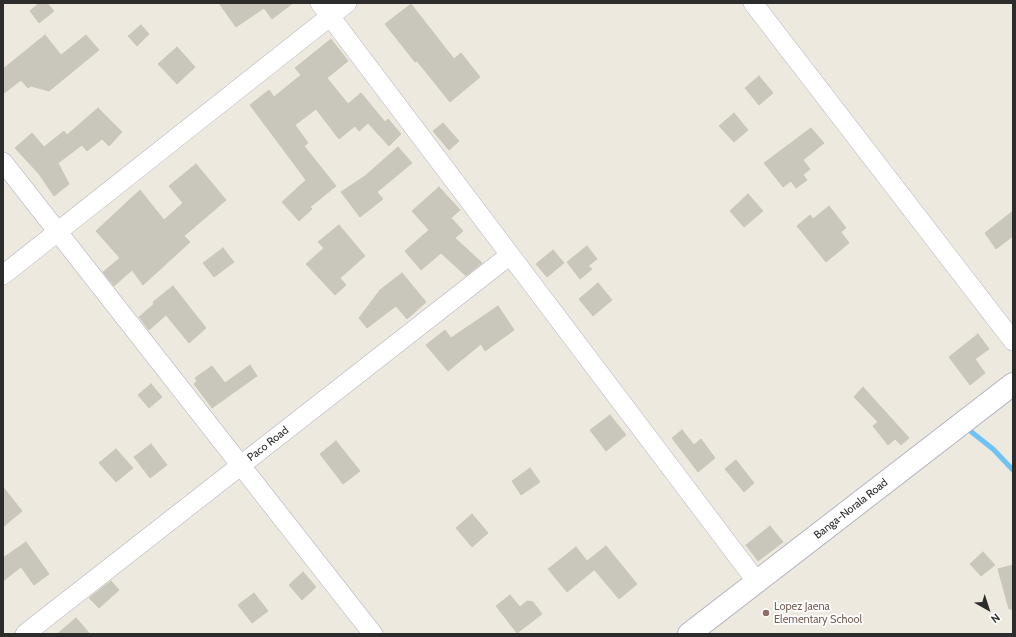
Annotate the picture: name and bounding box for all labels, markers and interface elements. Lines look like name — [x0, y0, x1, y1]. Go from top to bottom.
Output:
street label: Paco Road — [245, 424, 291, 464]
street label: Banga-Norala Road — [811, 476, 891, 542]
north arrow — [968, 589, 1008, 629]
place label: Lopez Jaena Elementary School — [774, 600, 862, 626]
marker: Lopez Jaena Elementary School — [761, 608, 771, 618]
text: N — [988, 610, 1003, 626]

